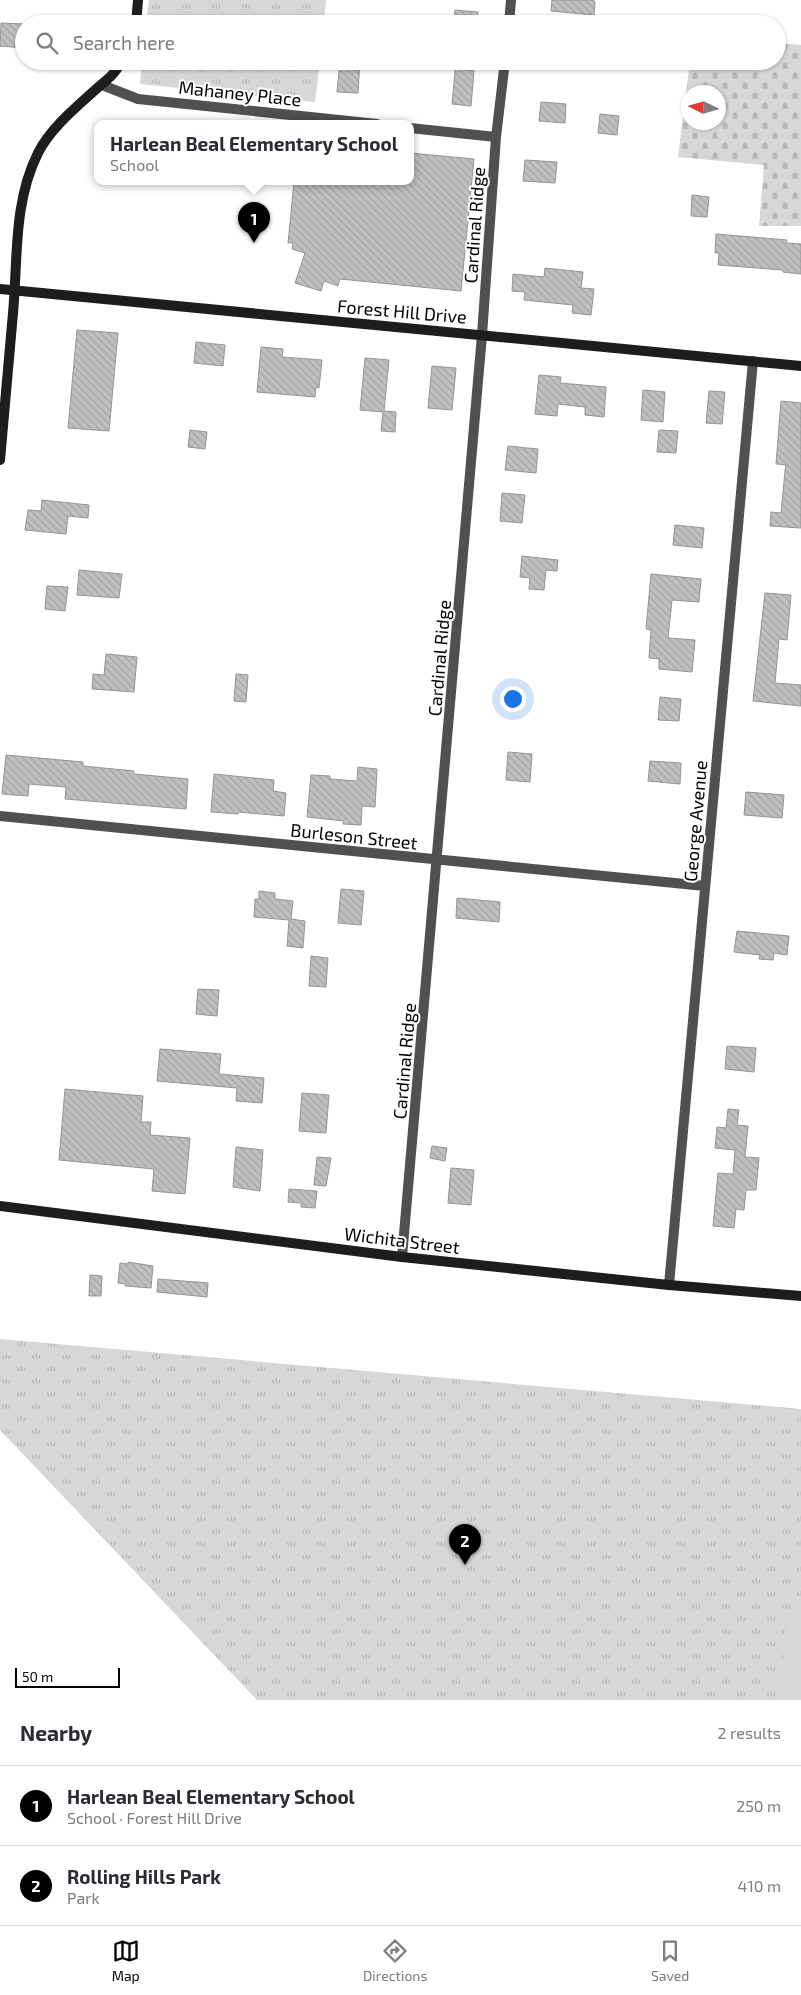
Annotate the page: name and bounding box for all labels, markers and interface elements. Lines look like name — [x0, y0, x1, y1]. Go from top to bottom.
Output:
search box — [15, 15, 786, 70]
icon: search — [33, 29, 61, 57]
text: Search here — [73, 31, 175, 54]
street label: Mahaney Place — [177, 76, 303, 110]
north arrow — [681, 85, 726, 130]
popup — [94, 120, 414, 185]
text: Harlean Beal Elementary School — [110, 132, 398, 155]
text: School — [110, 155, 159, 174]
street label: Cardinal Ridge — [459, 166, 489, 284]
pin: 1 — [238, 202, 270, 243]
street label: Forest Hill Drive — [336, 294, 468, 328]
street label: Cardinal Ridge — [423, 599, 455, 717]
your location — [500, 686, 526, 712]
street label: George Avenue — [679, 759, 711, 883]
street label: Burleson Street — [289, 818, 419, 854]
street label: Cardinal Ridge — [388, 1002, 420, 1120]
street label: Wichita Street — [343, 1222, 461, 1258]
pin: 2 — [449, 1524, 481, 1565]
scale bar — [15, 1665, 120, 1688]
text: 50 m — [22, 1668, 53, 1685]
text: Nearby — [20, 1720, 92, 1745]
text: 2 results — [718, 1723, 781, 1742]
text: Harlean Beal Elementary School — [67, 1785, 355, 1808]
text: 1 — [33, 1796, 39, 1815]
text: 250 m — [736, 1796, 781, 1815]
text: School · Forest Hill Drive — [67, 1808, 242, 1827]
text: Rolling Hills Park — [67, 1865, 221, 1888]
text: 2 — [31, 1876, 41, 1895]
text: 410 m — [738, 1876, 781, 1895]
text: Park — [67, 1888, 100, 1907]
tab: Map — [112, 1937, 140, 1984]
tab: Directions — [363, 1937, 428, 1984]
tab: Saved — [651, 1937, 689, 1984]

